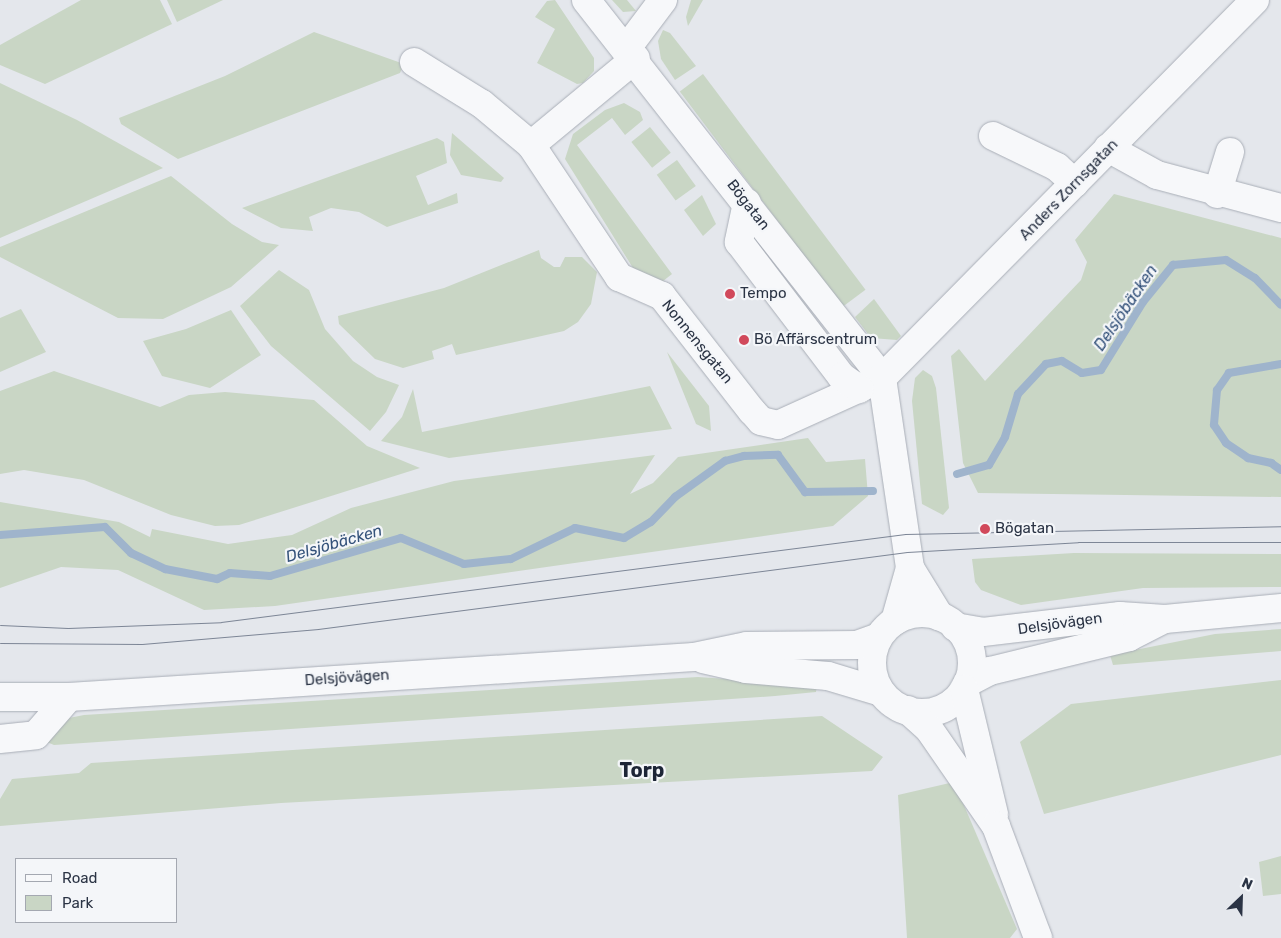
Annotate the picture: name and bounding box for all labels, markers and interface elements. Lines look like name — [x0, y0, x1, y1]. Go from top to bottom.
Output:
street label: Anders Zornsgatan — [1016, 136, 1122, 244]
street label: Bögatan — [723, 176, 773, 234]
water label: Delsjöbäcken — [1090, 261, 1162, 355]
place label: Tempo — [740, 285, 787, 303]
marker: Tempo — [724, 288, 736, 300]
street label: Nonnensgatan — [658, 296, 736, 388]
place label: Bö Affärscentrum — [754, 331, 878, 349]
marker: Bö Affärscentrum — [738, 334, 750, 346]
place label: Bögatan — [995, 520, 1054, 538]
water label: Delsjöbäcken — [284, 521, 384, 567]
marker: Bögatan — [979, 523, 991, 535]
street label: Delsjövägen — [1017, 609, 1103, 639]
street label: Delsjövägen — [304, 666, 390, 690]
district label: Torp — [620, 758, 664, 782]
legend — [15, 858, 178, 923]
text: Road — [62, 869, 98, 887]
north arrow — [1216, 873, 1266, 923]
text: N — [1239, 874, 1255, 894]
text: Park — [62, 894, 93, 912]

